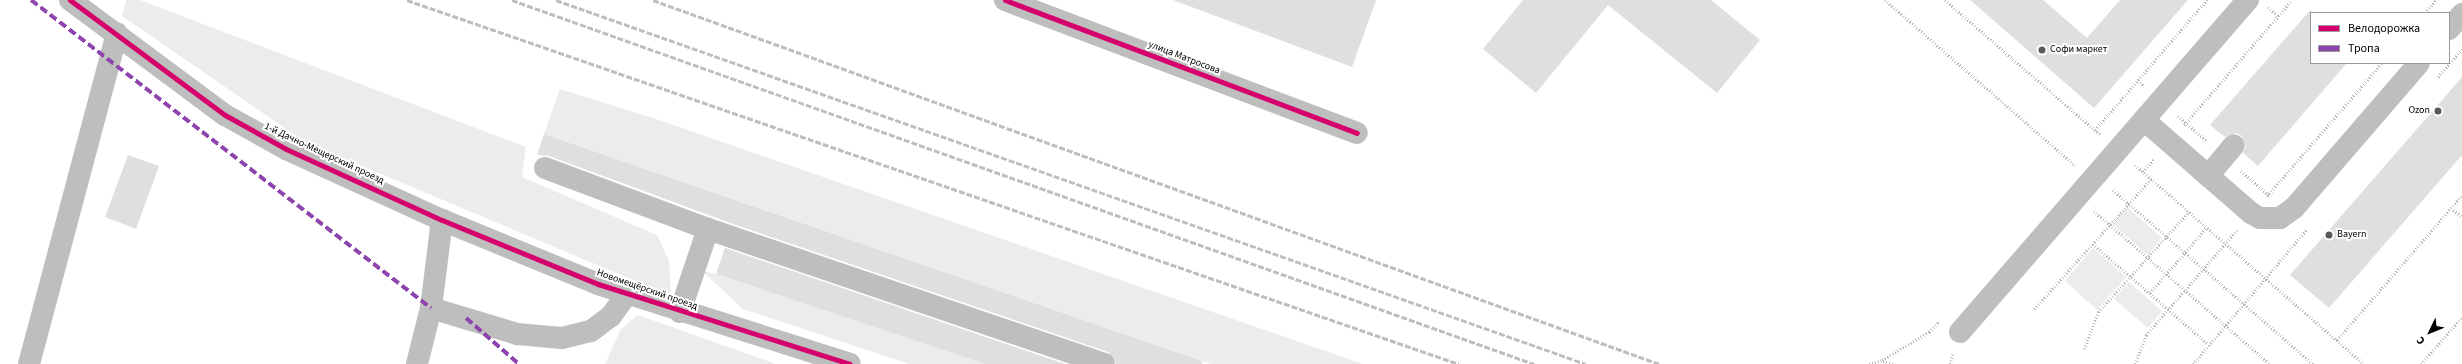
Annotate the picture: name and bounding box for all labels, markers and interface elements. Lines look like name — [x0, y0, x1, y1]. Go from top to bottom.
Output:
legend — [2310, 12, 2450, 64]
text: Велодорожка — [2348, 20, 2420, 37]
street label: улица Матросова — [1146, 39, 1222, 77]
text: Тропа — [2348, 40, 2380, 57]
place label: Софи маркет — [2050, 44, 2107, 56]
marker: Софи маркет — [2037, 45, 2047, 55]
place label: Ozon — [2408, 105, 2430, 117]
marker: Ozon — [2433, 106, 2443, 116]
street label: 1-й Дачно-Мещерский проезд — [262, 121, 386, 187]
place label: Bayern — [2337, 229, 2366, 241]
marker: Bayern — [2324, 230, 2334, 240]
street label: Новомещёрский проезд — [595, 267, 699, 313]
north arrow — [2410, 312, 2450, 352]
text: С — [2413, 333, 2429, 348]

